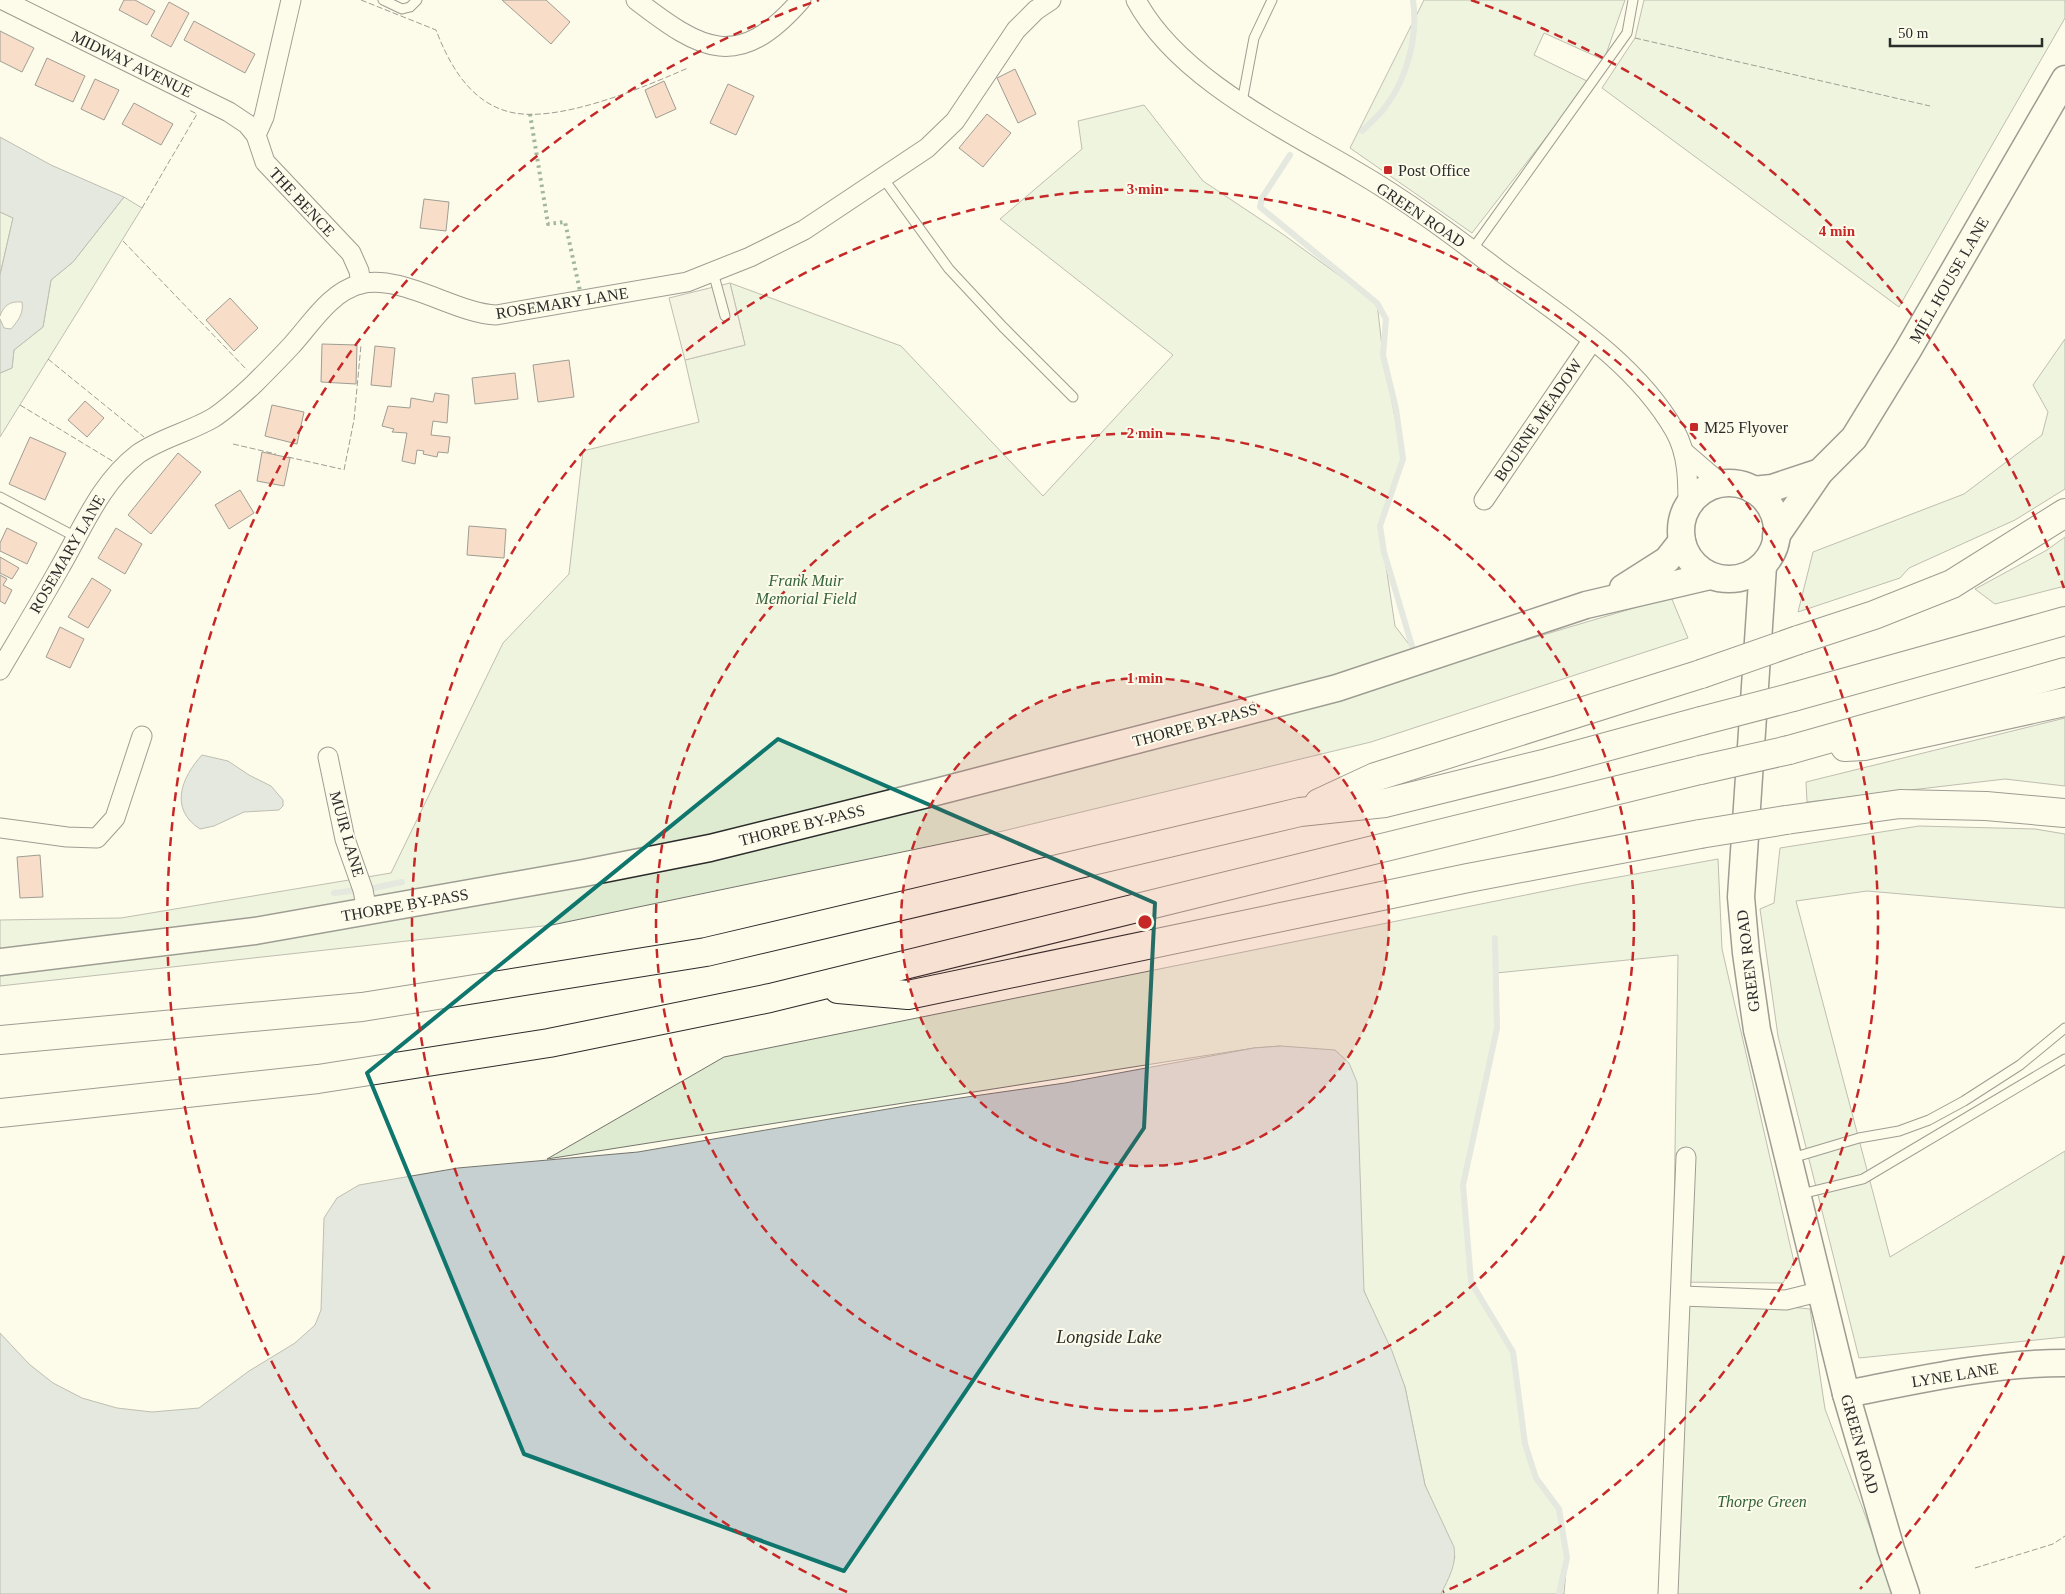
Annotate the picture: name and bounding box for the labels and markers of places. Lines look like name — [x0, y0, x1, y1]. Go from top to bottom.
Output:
place label: Post Office — [1398, 162, 1470, 179]
marker: Post Office — [1382, 164, 1394, 176]
place label: M25 Flyover — [1704, 419, 1789, 437]
marker: M25 Flyover — [1688, 421, 1700, 433]
centre of rings — [1136, 913, 1154, 931]

